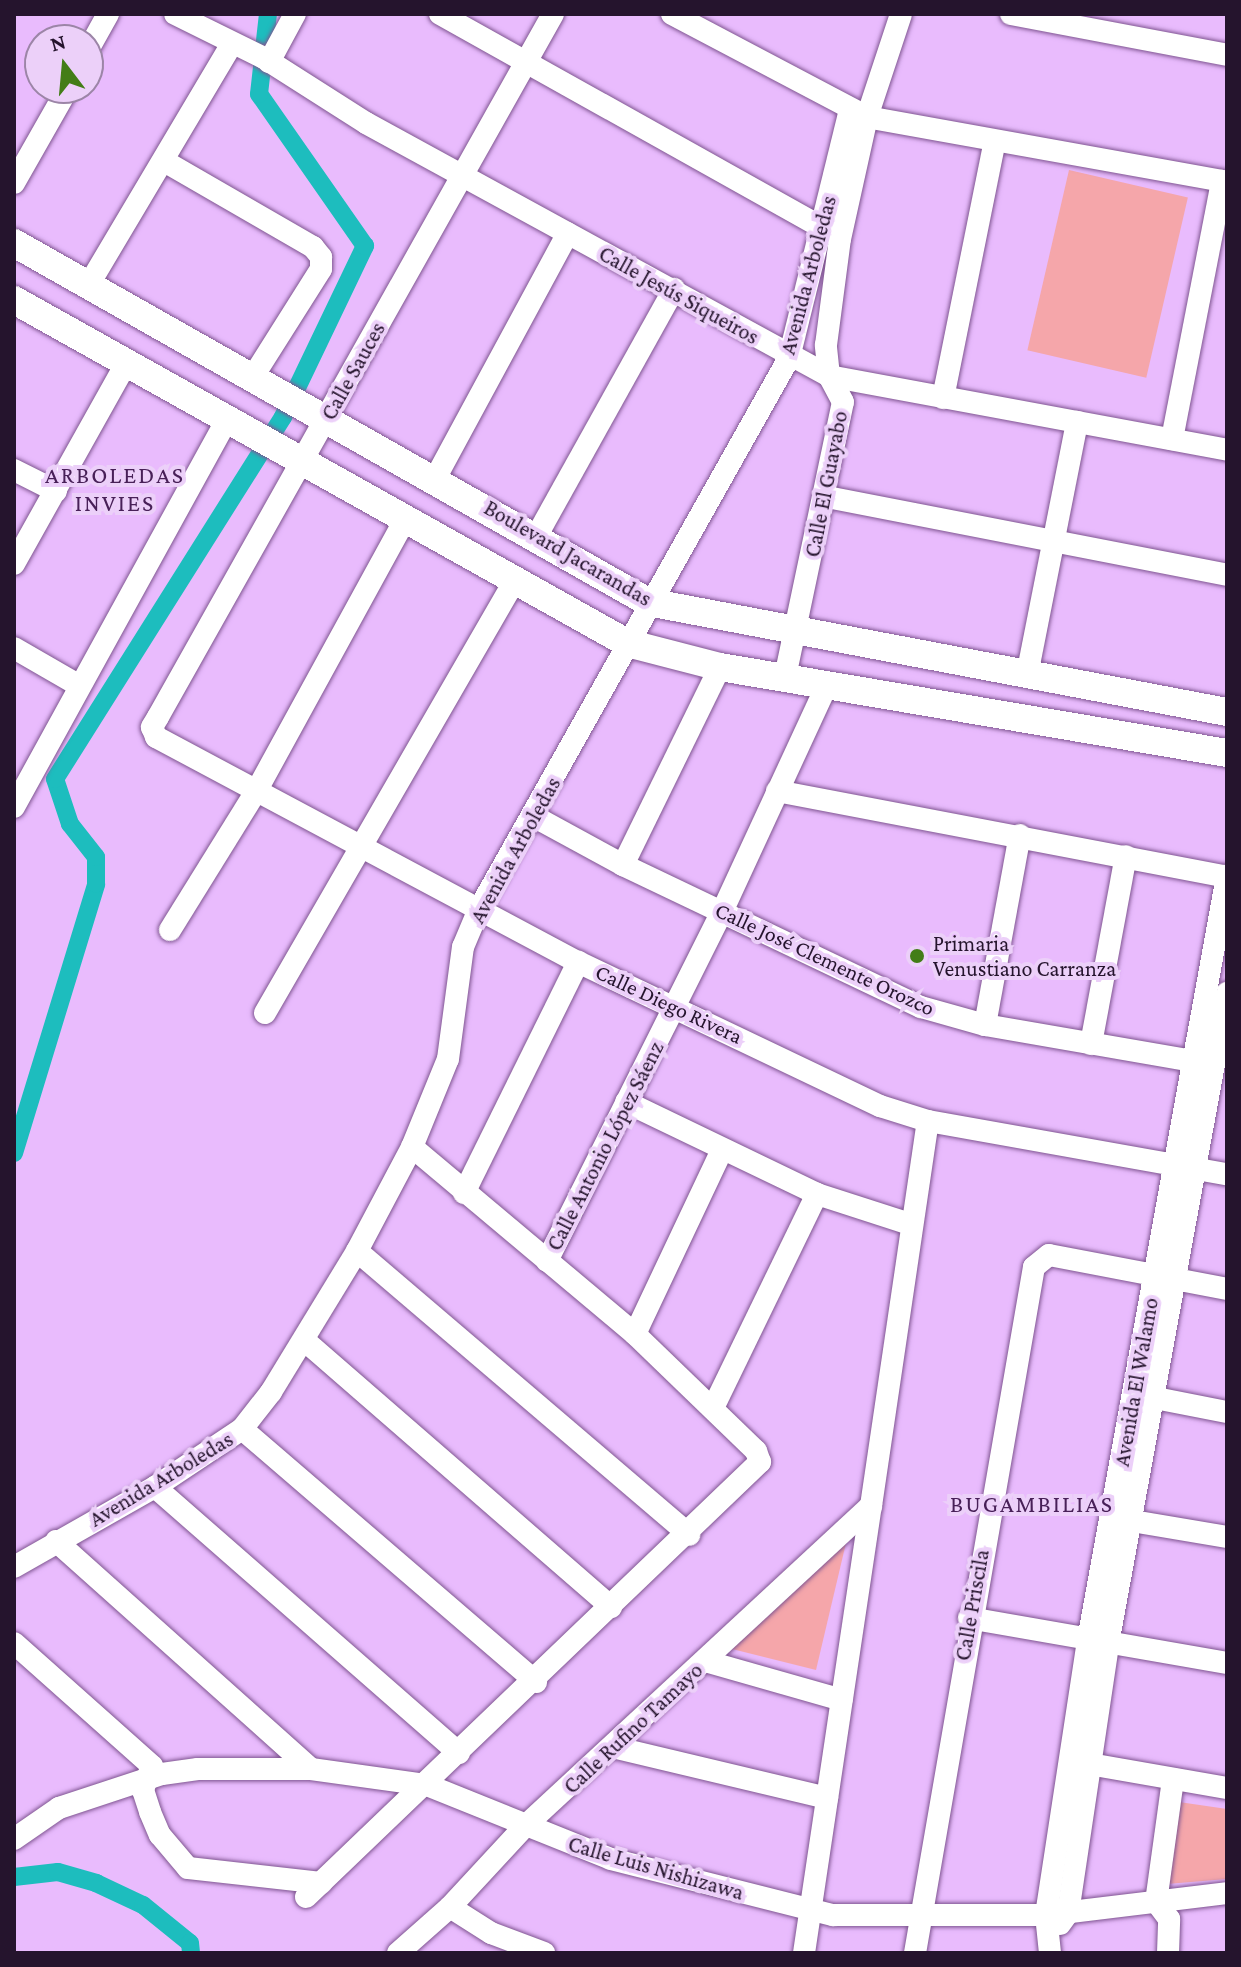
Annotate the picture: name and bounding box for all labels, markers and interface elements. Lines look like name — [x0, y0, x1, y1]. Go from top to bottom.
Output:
north arrow — [24, 24, 104, 104]
text: N — [47, 28, 68, 56]
street label: Avenida Arboledas — [774, 193, 842, 357]
street label: Calle Jesús Siqueiros — [594, 240, 764, 350]
street label: Calle Sauces — [315, 317, 391, 425]
street label: Calle El Guayabo — [799, 409, 853, 559]
district label: ARBOLEDAS INVIES — [45, 461, 185, 517]
street label: Boulevard Jacarandas — [480, 494, 656, 612]
street label: Avenida Arboledas — [464, 772, 566, 928]
street label: Calle José Clemente Orozco — [711, 897, 939, 1021]
place label: Primaria Venustiano Carranza — [933, 930, 1116, 982]
marker: Primaria Venustiano Carranza — [908, 947, 926, 965]
street label: Calle Diego Rivera — [591, 958, 747, 1050]
street label: Calle Antonio López Sáenz — [541, 1037, 669, 1255]
street label: Avenida El Walamo — [1108, 1296, 1164, 1468]
street label: Avenida Arboledas — [84, 1426, 238, 1532]
district label: BUGAMBILIAS — [950, 1490, 1114, 1518]
street label: Calle Priscila — [949, 1547, 995, 1663]
street label: Calle Rufino Tamayo — [558, 1657, 708, 1799]
street label: Calle Luis Nishizawa — [565, 1830, 747, 1906]

